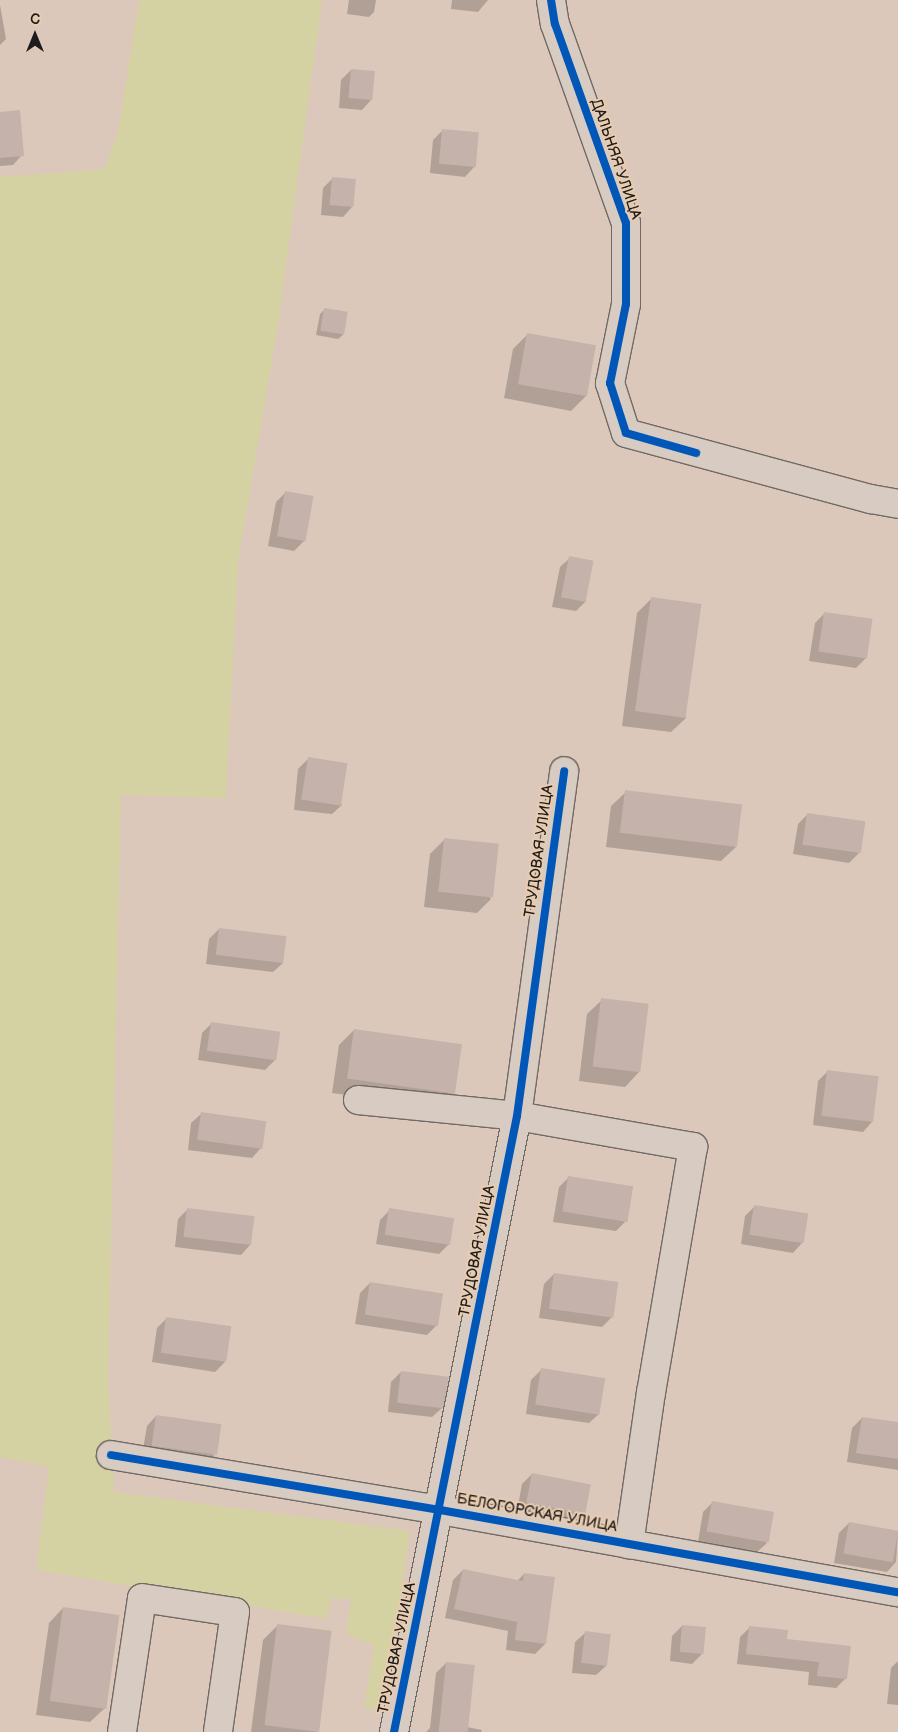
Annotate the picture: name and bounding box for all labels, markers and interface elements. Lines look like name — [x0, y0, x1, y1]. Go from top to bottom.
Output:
north arrow — [10, 10, 60, 60]
text: С — [30, 11, 40, 28]
street label: ДАЛЬНЯЯ УЛИЦА — [587, 96, 645, 222]
street label: ТРУДОВАЯ УЛИЦА — [521, 784, 557, 918]
street label: ТРУДОВАЯ УЛИЦА — [455, 1184, 499, 1318]
street label: БЕЛОГОРСКАЯ УЛИЦА — [455, 1490, 619, 1536]
street label: ТРУДОВАЯ УЛИЦА — [374, 1581, 420, 1715]

